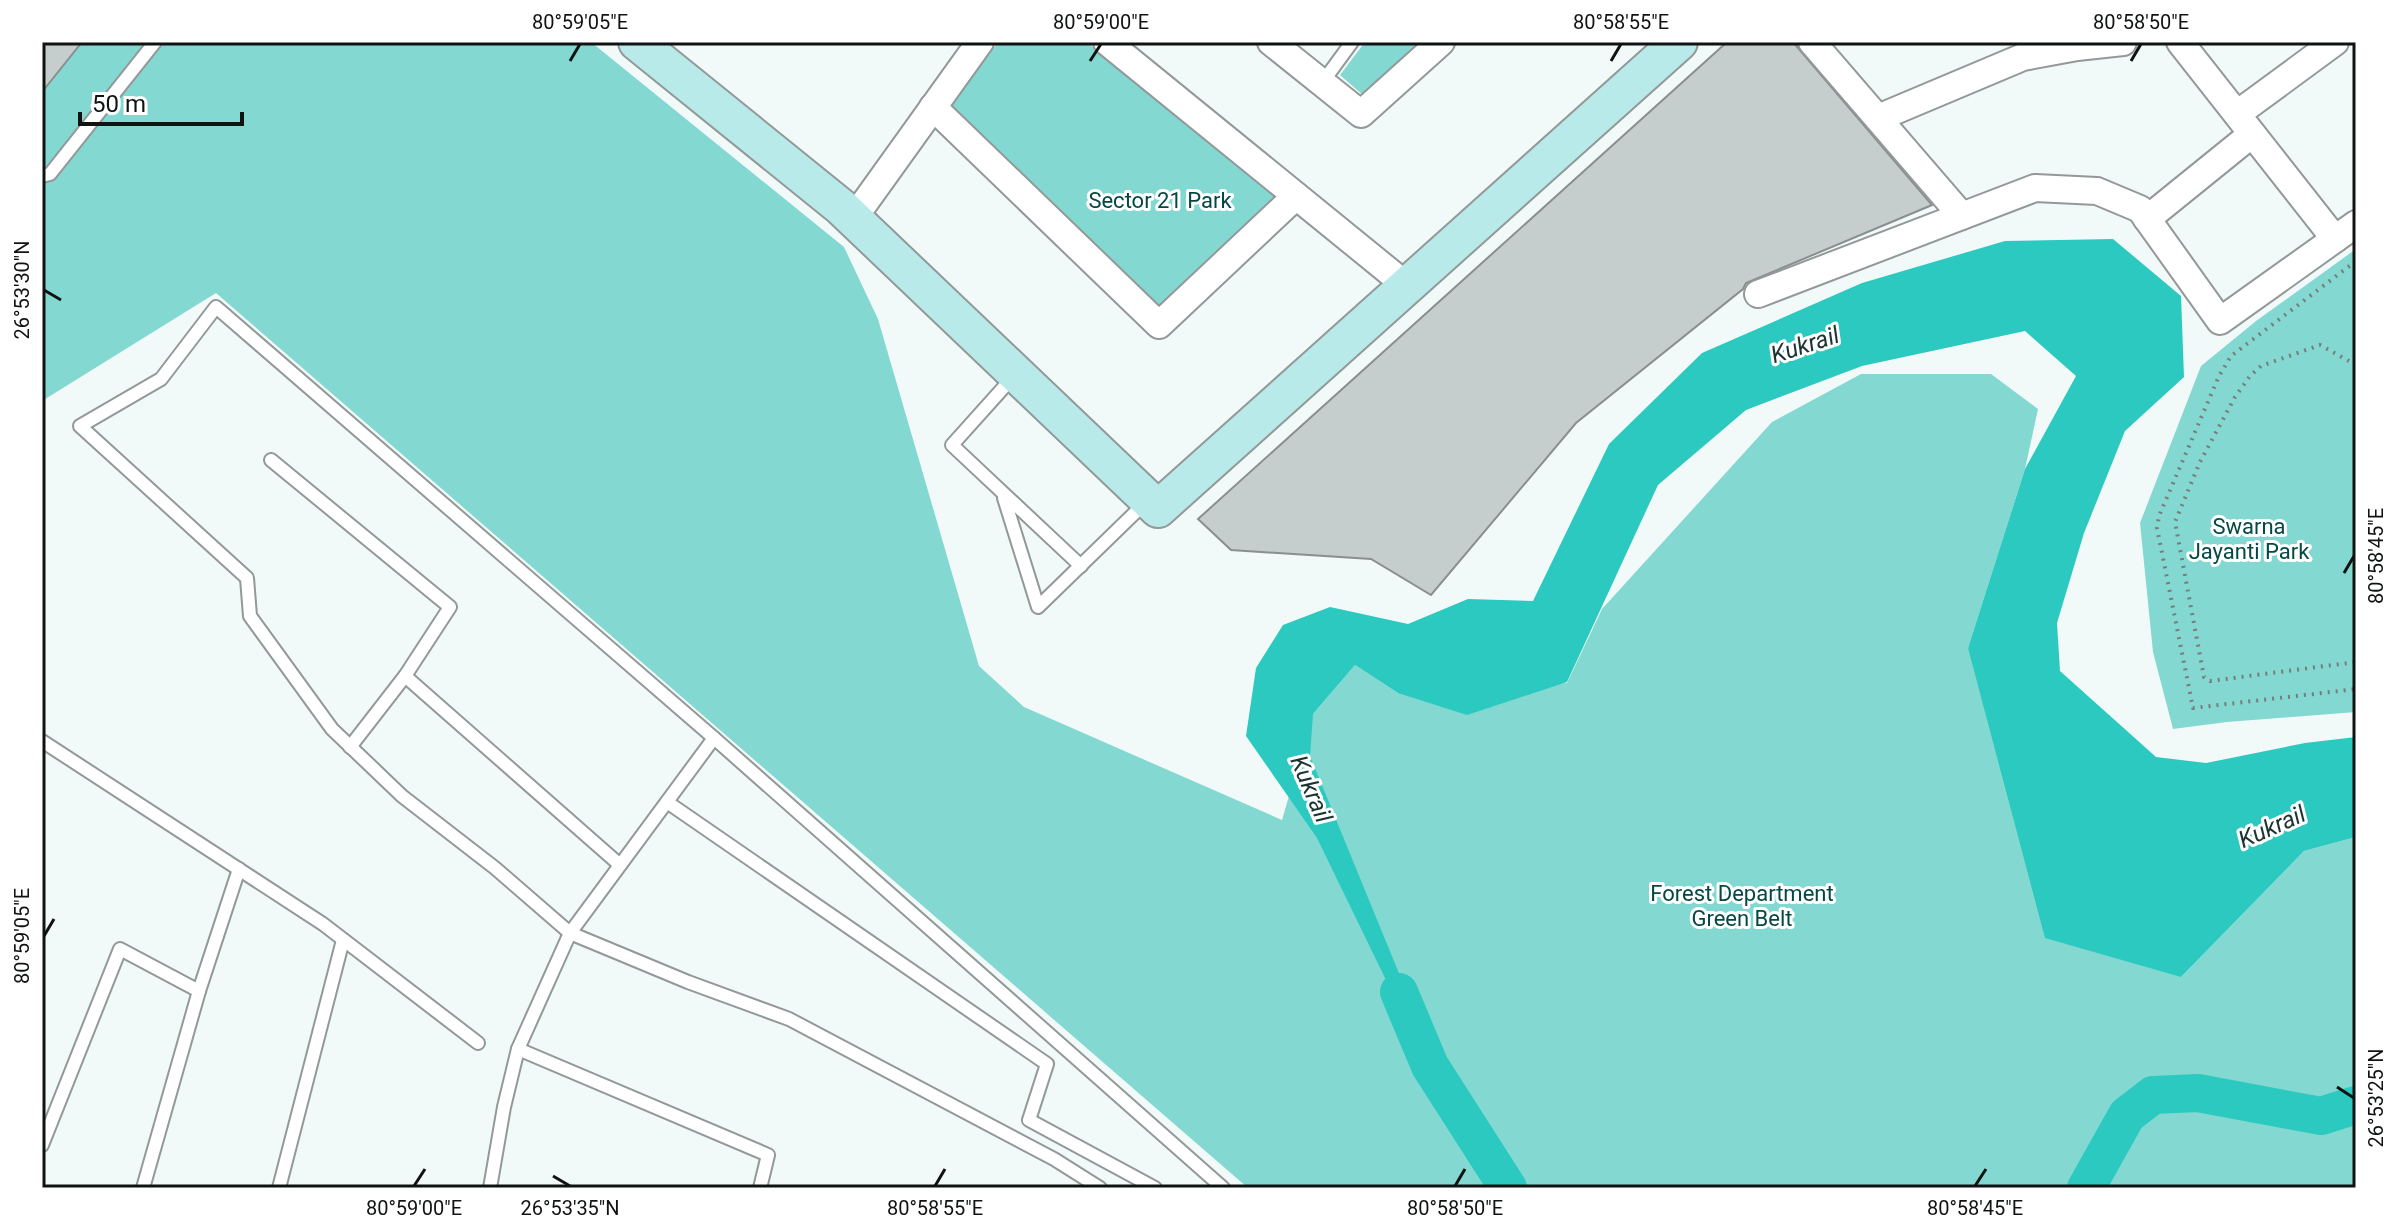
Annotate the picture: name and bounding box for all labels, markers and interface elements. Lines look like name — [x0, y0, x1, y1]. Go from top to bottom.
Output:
text: 80°59'05"E — [532, 10, 628, 34]
text: 80°59'00"E — [1053, 10, 1149, 34]
text: 80°58'55"E — [1573, 10, 1669, 34]
text: 80°58'50"E — [2093, 10, 2189, 34]
scale bar — [80, 76, 242, 126]
text: 50 m — [92, 90, 146, 118]
park label: Sector 21 Park — [1088, 188, 1232, 213]
text: 26°53'30"N — [10, 240, 34, 340]
water label: Kukrail — [1767, 321, 1843, 369]
text: 80°58'45"E — [2364, 508, 2388, 604]
park label: Swarna Jayanti Park — [2189, 514, 2310, 564]
water label: Kukrail — [1284, 751, 1338, 827]
water label: Kukrail — [2234, 800, 2310, 854]
park label: Forest Department Green Belt — [1650, 881, 1834, 931]
text: 80°59'05"E — [10, 888, 34, 984]
text: 26°53'25"N — [2364, 1048, 2388, 1148]
text: 80°59'00"E — [366, 1196, 462, 1220]
text: 26°53'35"N — [520, 1196, 620, 1220]
text: 80°58'55"E — [887, 1196, 983, 1220]
text: 80°58'50"E — [1407, 1196, 1503, 1220]
text: 80°58'45"E — [1927, 1196, 2023, 1220]

